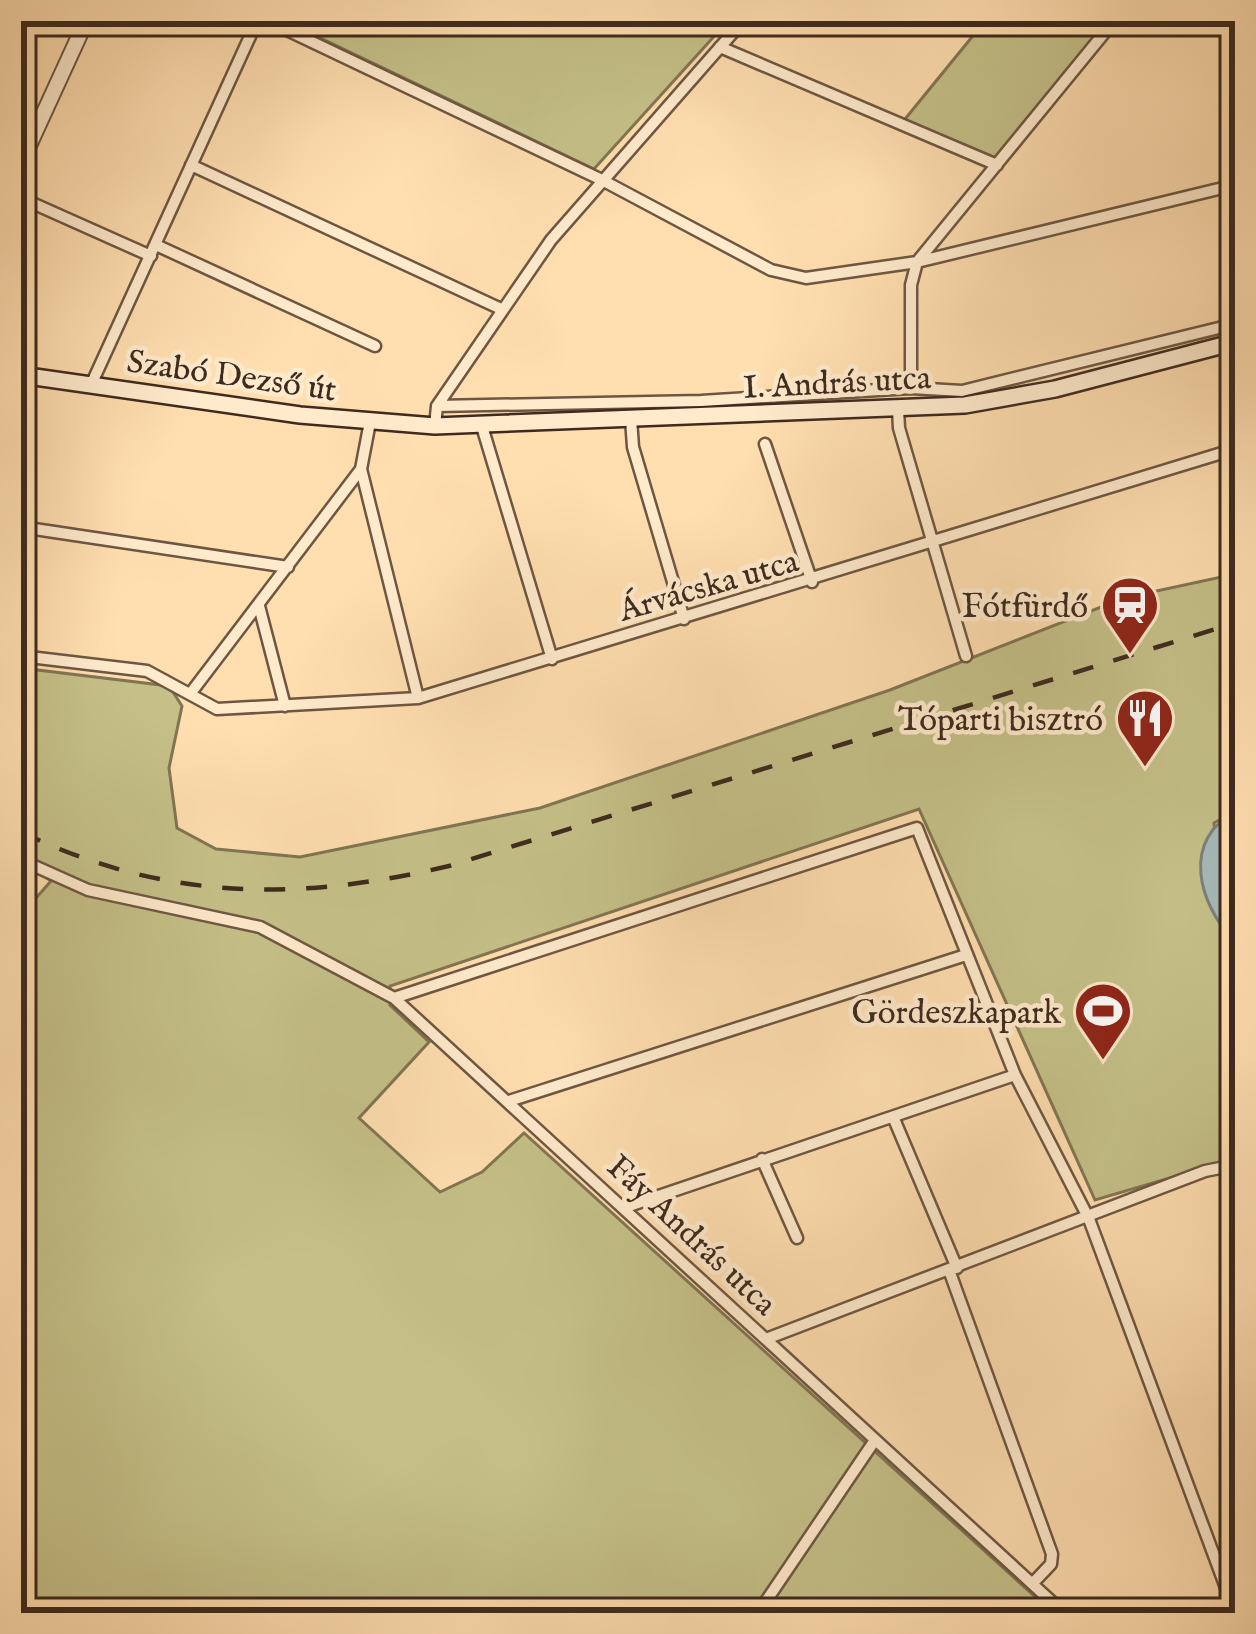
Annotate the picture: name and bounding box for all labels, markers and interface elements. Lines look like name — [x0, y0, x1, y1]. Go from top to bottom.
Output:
street label: Szabó Dezső út — [124, 341, 339, 412]
street label: I. András utca — [742, 358, 933, 410]
street label: Árvácska utca — [613, 539, 804, 633]
station icon: Fótfürdő — [1099, 574, 1161, 656]
place label: Fótfürdő — [962, 587, 1088, 629]
restaurant icon: Tóparti bisztró — [1114, 687, 1176, 769]
place label: Tóparti bisztró — [898, 700, 1103, 742]
sports icon: Gördeszkapark — [1072, 980, 1134, 1062]
place label: Gördeszkapark — [852, 993, 1061, 1035]
street label: Fáy András utca — [597, 1147, 785, 1326]

